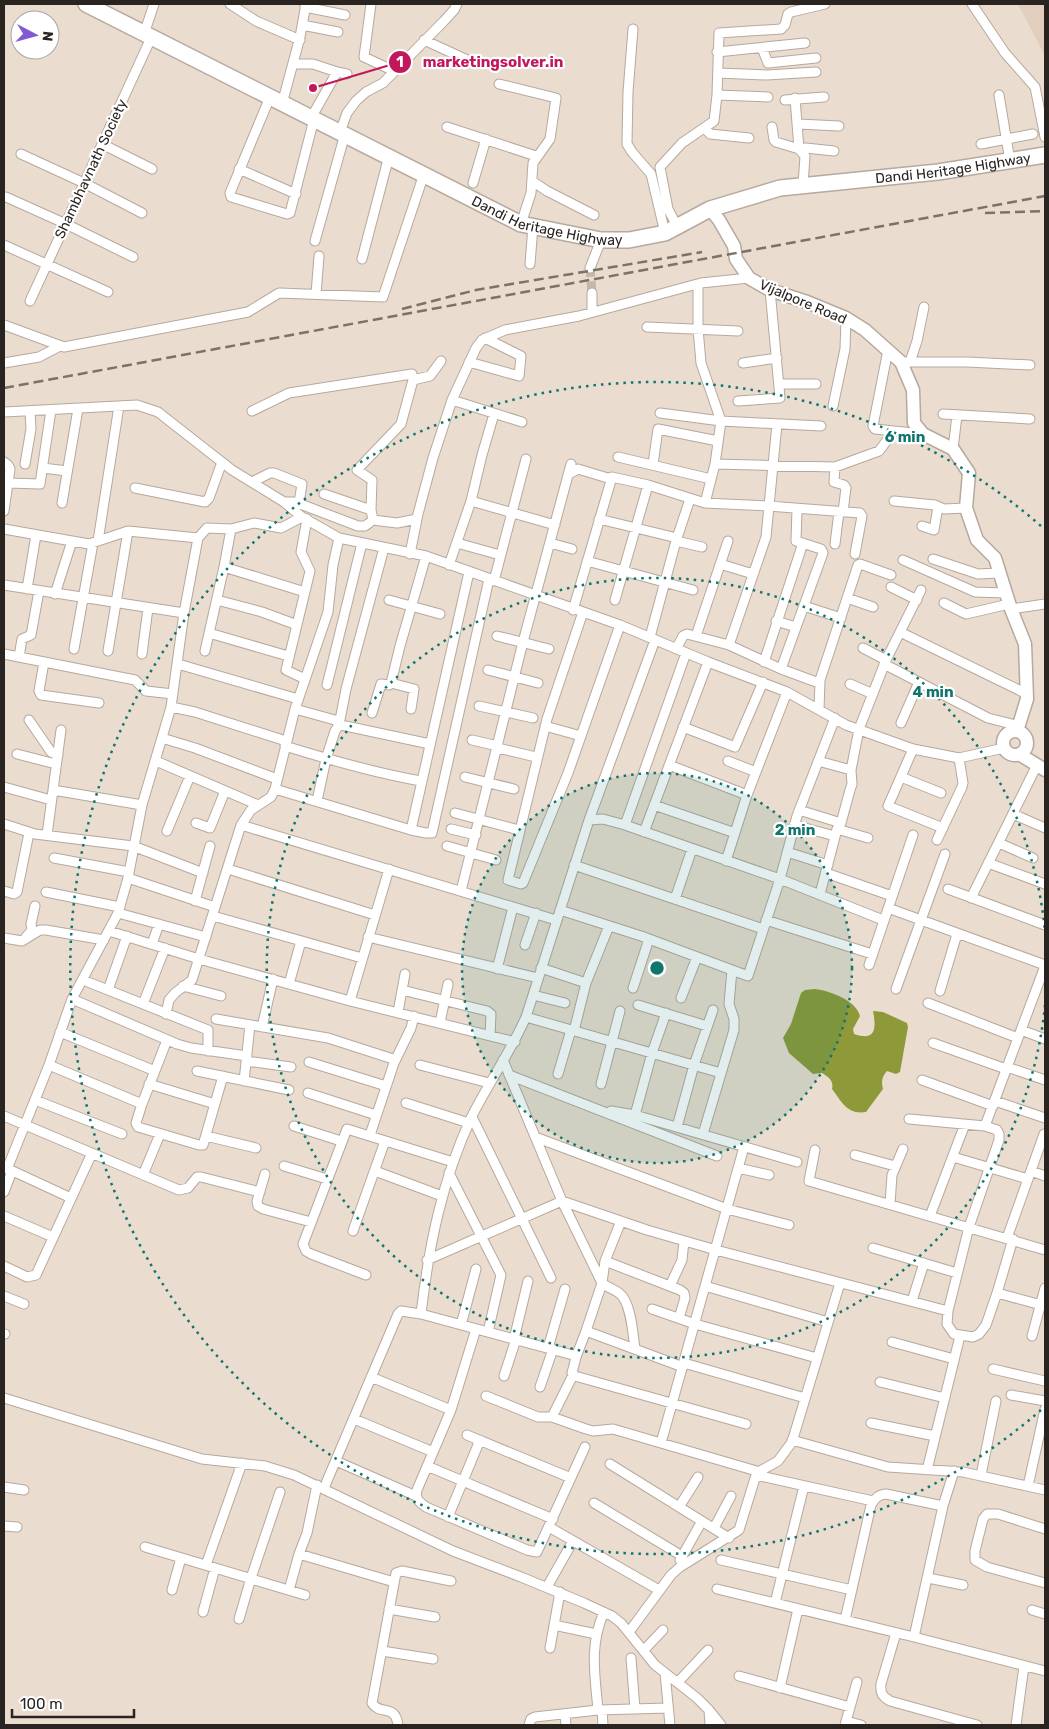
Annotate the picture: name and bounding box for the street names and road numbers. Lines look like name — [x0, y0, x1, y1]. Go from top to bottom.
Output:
street label: Shambhavnath Society — [51, 96, 131, 241]
street label: Dandi Heritage Highway — [874, 149, 1032, 187]
street label: Dandi Heritage Highway — [469, 192, 623, 249]
street label: Vijalpore Road — [757, 276, 849, 328]

